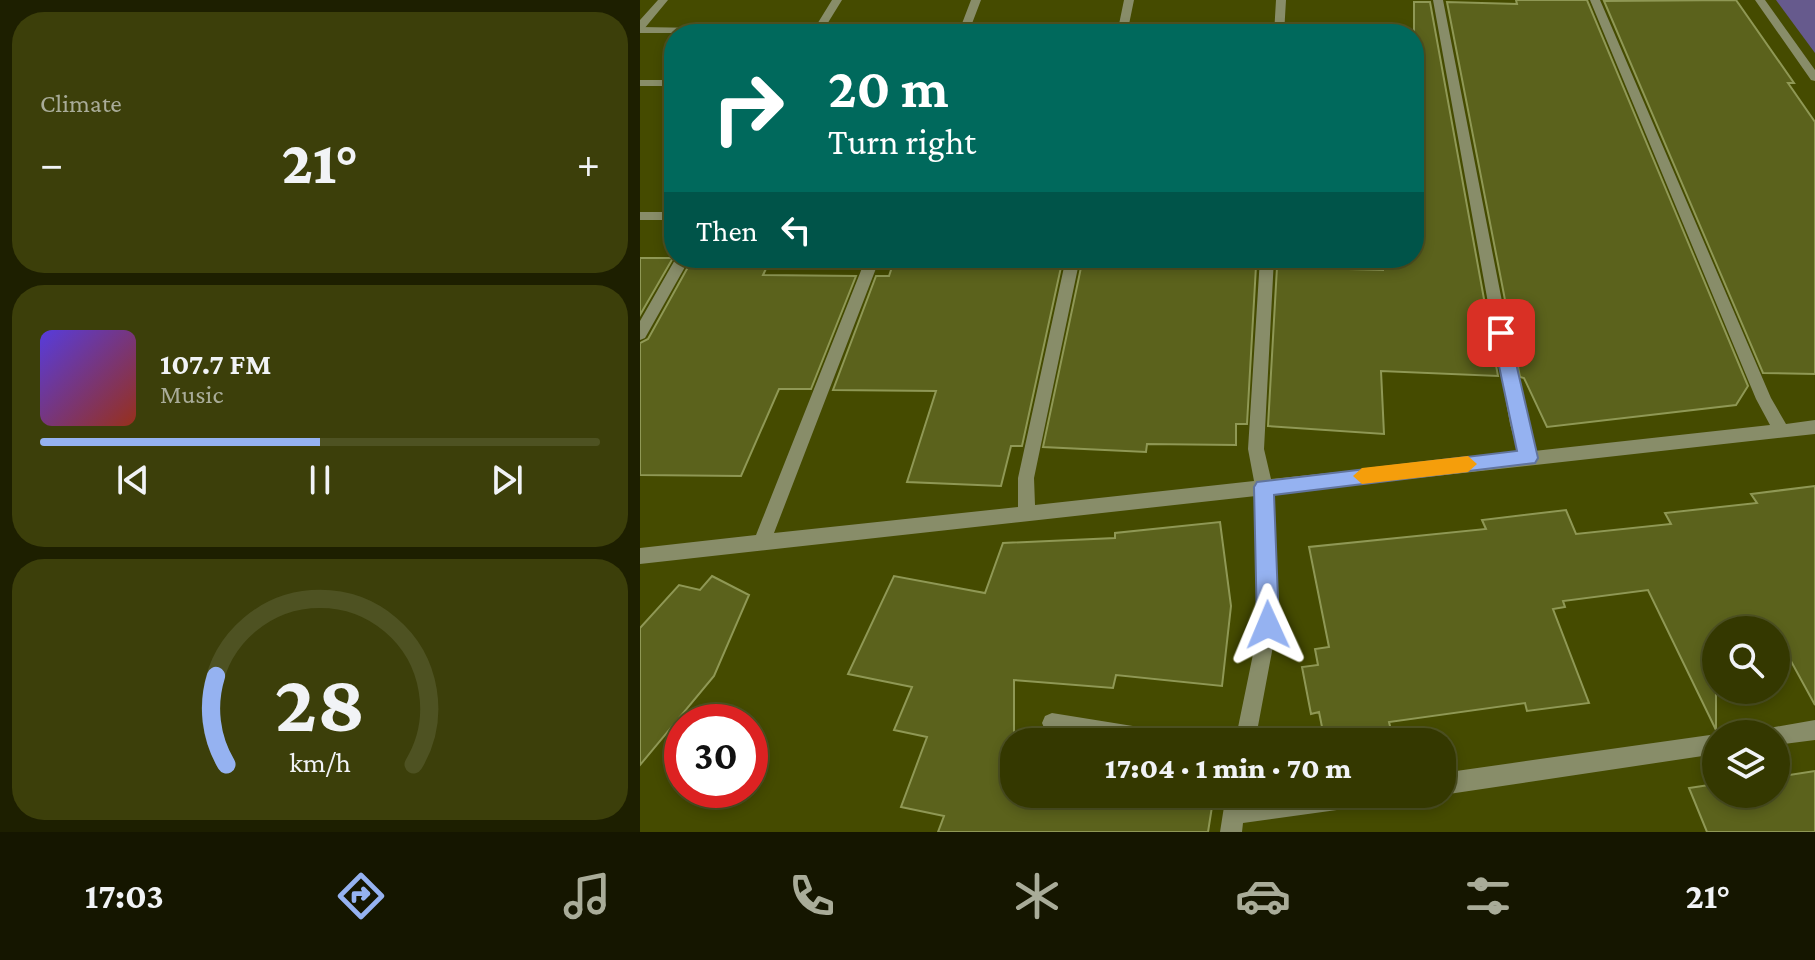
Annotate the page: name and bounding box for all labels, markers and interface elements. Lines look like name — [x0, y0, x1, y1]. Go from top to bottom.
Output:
icon: right — [696, 56, 800, 160]
text: 20 m — [828, 57, 949, 119]
text: Climate — [40, 89, 122, 118]
text: Turn right — [828, 122, 976, 162]
text: 21° — [281, 129, 359, 196]
text: − — [40, 139, 63, 187]
text: + — [577, 139, 600, 187]
icon: left — [774, 208, 818, 252]
text: Then — [696, 214, 758, 247]
pin — [1467, 299, 1535, 367]
icon: arrive — [1479, 311, 1523, 355]
text: 107.7 FM — [160, 347, 271, 380]
text: Music — [160, 380, 223, 409]
icon: previous — [111, 458, 155, 502]
icon: pause — [298, 458, 342, 502]
icon: next — [485, 458, 529, 502]
position arrow — [1226, 583, 1310, 667]
map controls — [1702, 616, 1790, 808]
button: search — [1702, 616, 1790, 704]
text: 28 — [275, 656, 365, 749]
speed limit sign: 30 — [664, 704, 768, 808]
button: layers — [1702, 720, 1790, 808]
text: km/h — [289, 747, 351, 779]
text: 17:04 · 1 min · 70 m — [1105, 751, 1351, 784]
icon: directions — [333, 868, 389, 924]
icon: music — [559, 868, 615, 924]
icon: phone — [784, 868, 840, 924]
icon: climate — [1009, 868, 1065, 924]
icon: car — [1235, 868, 1291, 924]
icon: filters — [1460, 868, 1516, 924]
text: 17:03 — [85, 876, 164, 916]
text: 21° — [1685, 876, 1730, 916]

